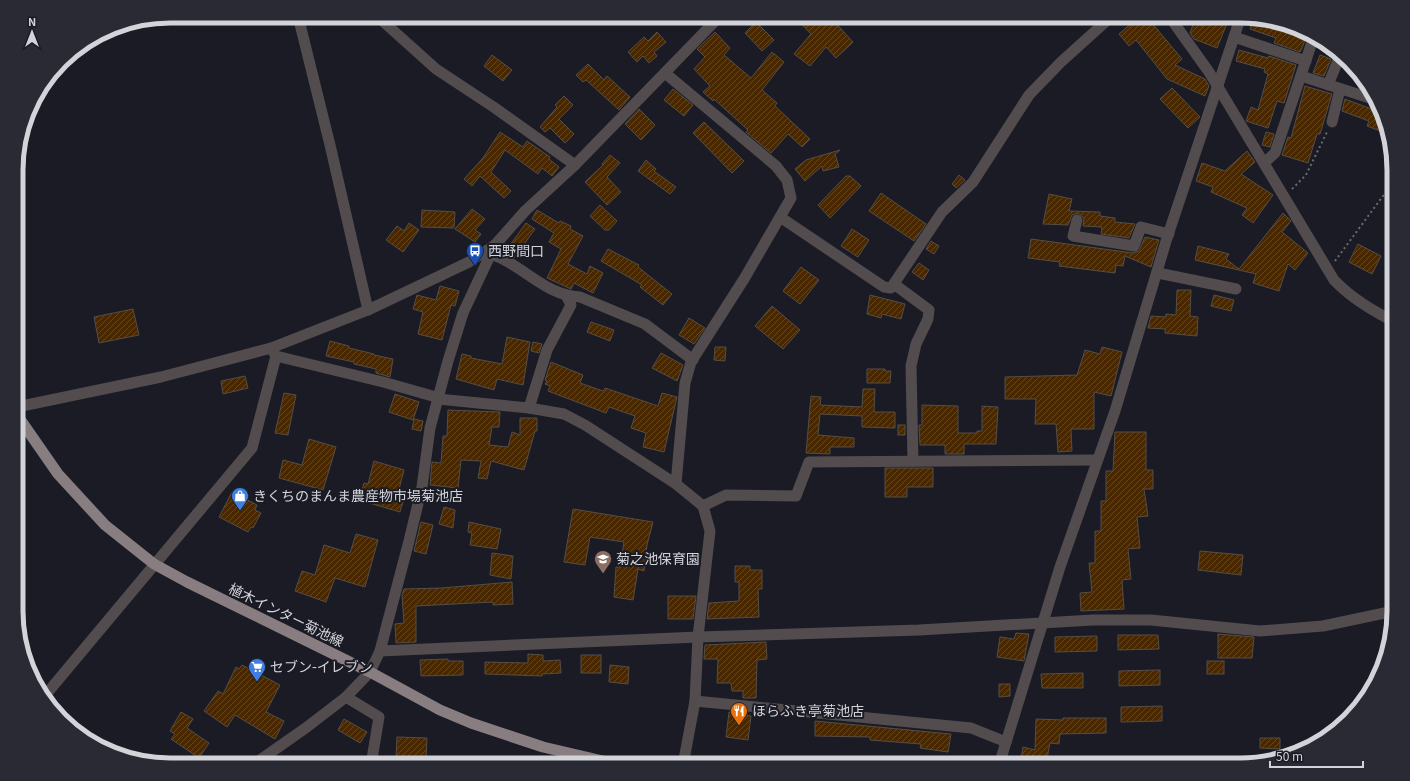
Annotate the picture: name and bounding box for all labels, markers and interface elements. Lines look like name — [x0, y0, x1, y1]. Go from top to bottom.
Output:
north arrow — [12, 12, 52, 52]
text: N — [28, 13, 36, 29]
place label: 西野間口 — [488, 240, 544, 260]
bus stop icon: 西野間口 — [465, 241, 485, 266]
place label: きくちのまんま農産物市場菊池店 — [253, 485, 463, 505]
shop icon: きくちのまんま農産物市場菊池店 — [230, 486, 250, 511]
place label: 菊之池保育園 — [616, 548, 700, 568]
school or university icon: 菊之池保育園 — [593, 549, 613, 574]
street label: 植木インター菊池線 — [225, 577, 347, 651]
place label: セブン-イレブン — [270, 656, 373, 676]
supermarket icon: セブン-イレブン — [247, 657, 267, 682]
place label: ほらふき亭菊池店 — [752, 700, 864, 720]
restaurant icon: ほらふき亭菊池店 — [729, 701, 749, 726]
scale bar — [1270, 743, 1363, 769]
text: 50 m — [1276, 747, 1303, 764]

